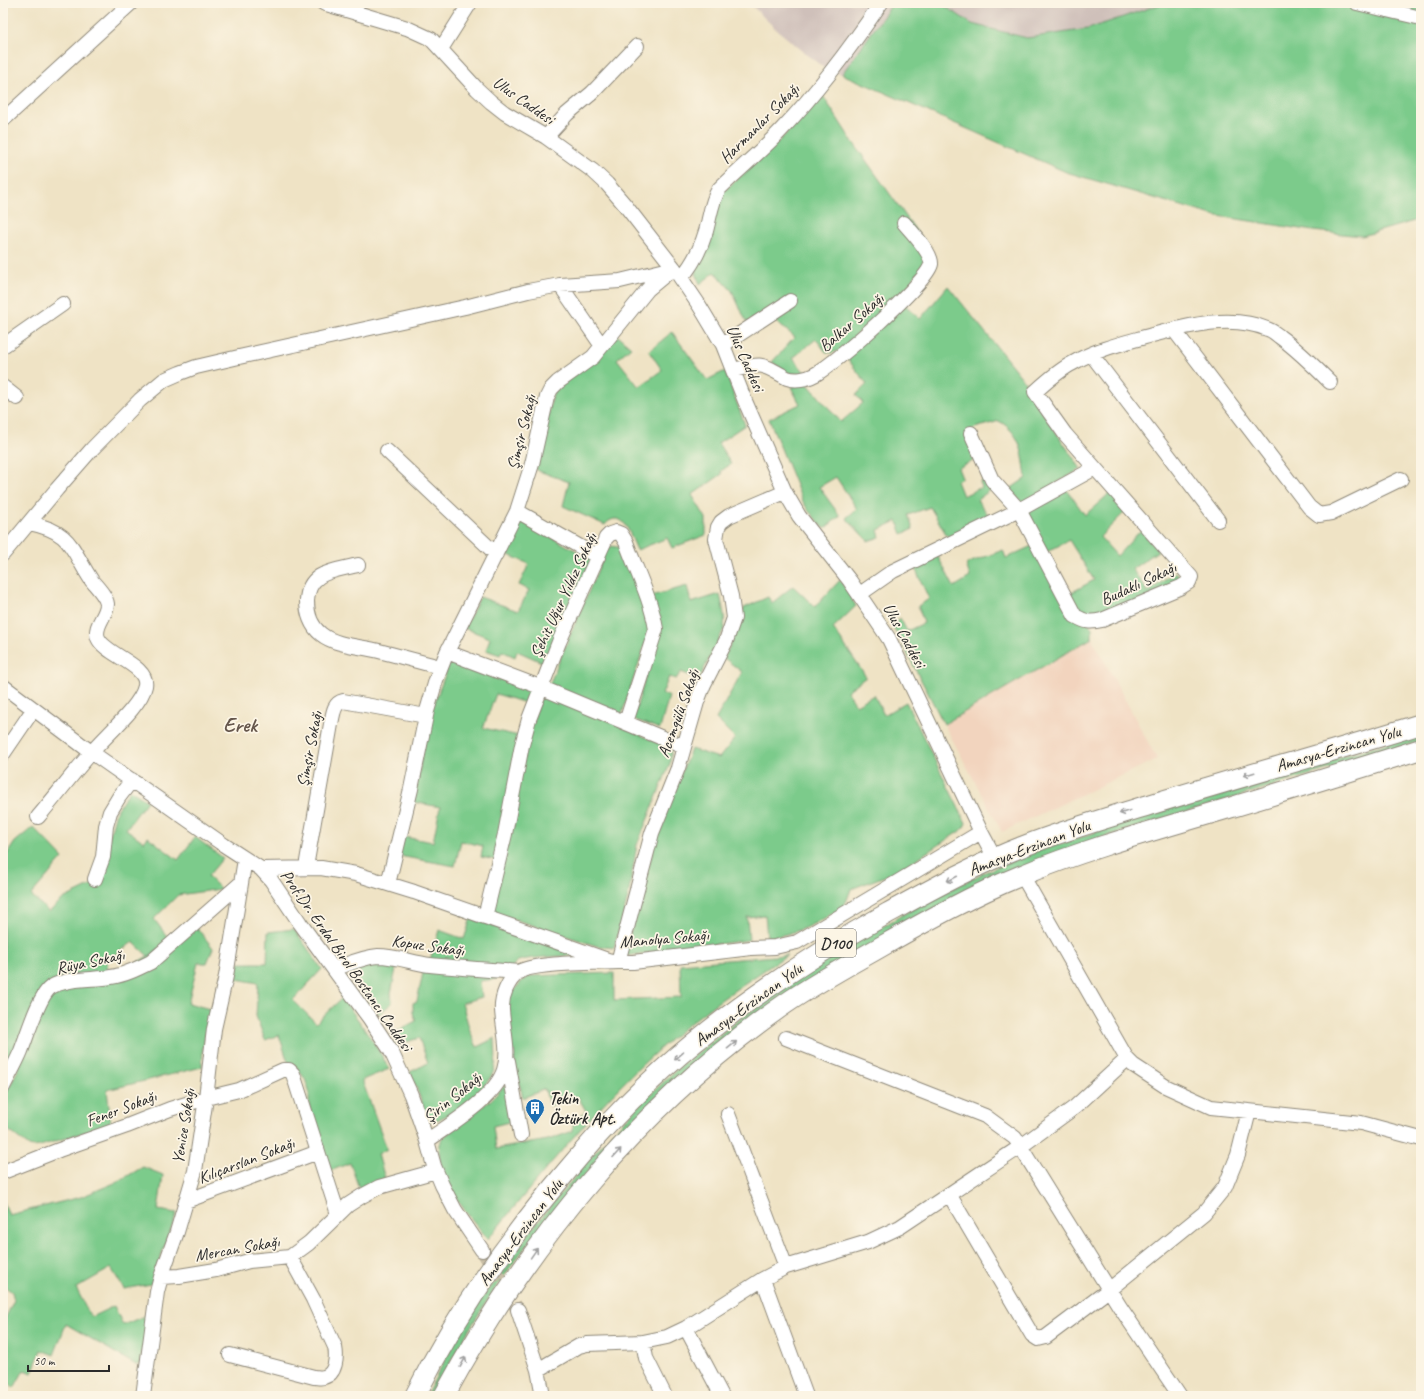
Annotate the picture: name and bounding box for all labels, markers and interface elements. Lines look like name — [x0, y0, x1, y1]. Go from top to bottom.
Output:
street label: Ulus Caddesi — [489, 72, 560, 130]
street label: Harmanlar Sokağı — [715, 78, 804, 168]
street label: Balkar Sokağı — [814, 288, 889, 356]
street label: Ulus Caddesi — [722, 322, 770, 396]
street label: Şimşir Sokağı — [502, 392, 541, 472]
street label: Şehit Uğur Yıldız Sokağı — [525, 529, 602, 661]
street label: Budaklı Sokağı — [1097, 556, 1180, 610]
street label: Ulus Caddesi — [878, 599, 932, 673]
street label: Acemgülü Sokağı — [653, 665, 704, 760]
street label: Şimşir Sokağı — [292, 709, 327, 789]
district label: Erek — [223, 712, 259, 738]
street label: Amasya-Erzincan Yolu — [1274, 720, 1404, 776]
one-way arrow — [1243, 771, 1256, 778]
one-way arrow — [1119, 809, 1132, 816]
street label: Amasya-Erzincan Yolu — [966, 814, 1094, 880]
street label: Prof.Dr. Erdal Birol Bostancı Caddesi — [276, 865, 419, 1057]
one-way arrow — [946, 876, 958, 883]
street label: Manolya Sokağı — [619, 924, 710, 953]
road number: D100 — [816, 929, 856, 957]
street label: Kopuz Sokağı — [390, 930, 466, 961]
street label: Rüya Sokağı — [54, 944, 127, 979]
street label: Amasya-Erzincan Yolu — [690, 957, 808, 1051]
one-way arrow — [726, 1041, 737, 1050]
one-way arrow — [673, 1051, 684, 1060]
street label: Şirin Sokağı — [419, 1067, 487, 1127]
street label: Fener Sokağı — [83, 1085, 160, 1131]
street label: Yenice Sokağı — [167, 1086, 200, 1165]
place label: Tekin Öztürk Apt. — [549, 1088, 616, 1129]
building icon: Tekin Öztürk Apt. — [524, 1097, 546, 1125]
street label: Kılıçarslan Sokağı — [195, 1132, 298, 1188]
one-way arrow — [612, 1148, 621, 1158]
street label: Amasya-Erzincan Yolu — [473, 1173, 568, 1290]
street label: Mercan Sokağı — [193, 1231, 282, 1266]
one-way arrow — [530, 1248, 538, 1259]
scale bar — [28, 1347, 109, 1373]
text: 50 m — [34, 1353, 56, 1369]
one-way arrow — [459, 1356, 467, 1368]

